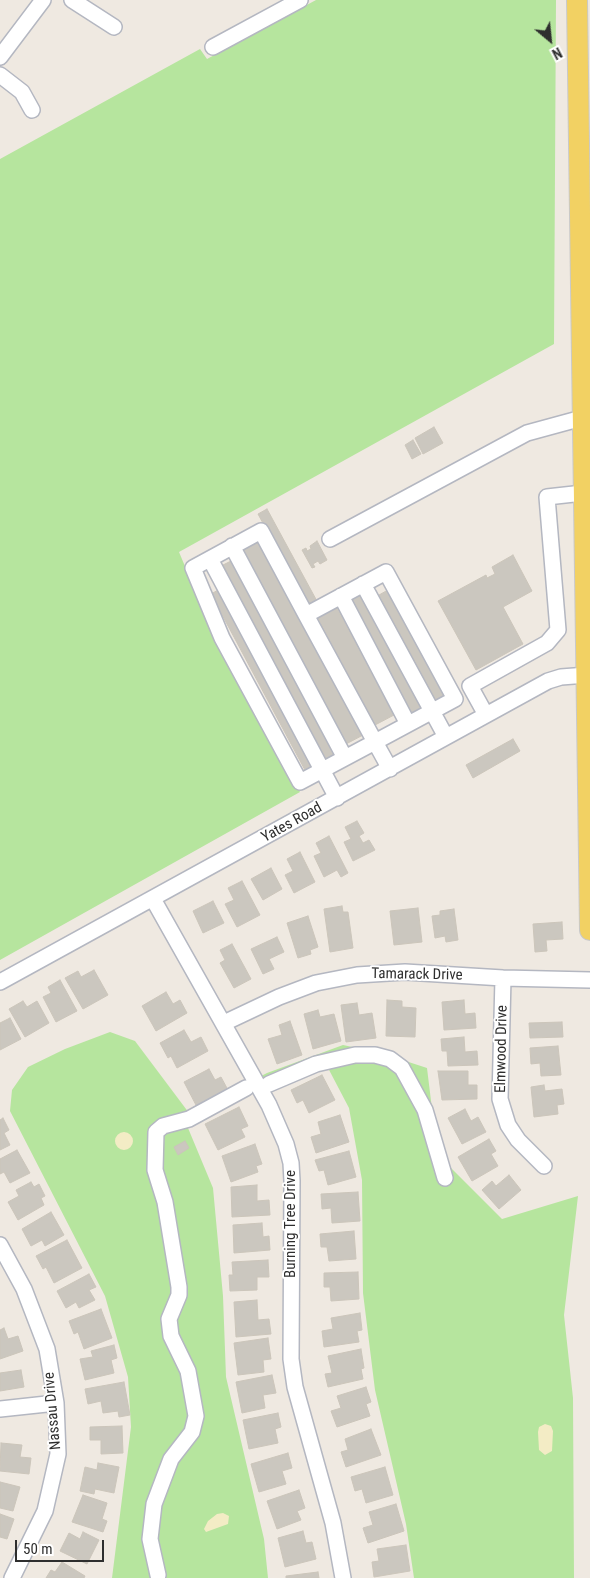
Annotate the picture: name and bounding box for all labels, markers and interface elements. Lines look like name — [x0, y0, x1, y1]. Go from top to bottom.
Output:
north arrow — [525, 15, 575, 65]
text: N — [550, 44, 565, 62]
street label: Yates Road — [259, 799, 325, 847]
street label: Tamarack Drive — [371, 965, 463, 985]
street label: Elmwood Drive — [492, 1005, 512, 1093]
street label: Burning Tree Drive — [282, 1170, 300, 1278]
street label: Nassau Drive — [41, 1371, 65, 1451]
scale bar — [18, 1530, 106, 1562]
text: 50 m — [23, 1540, 53, 1558]

